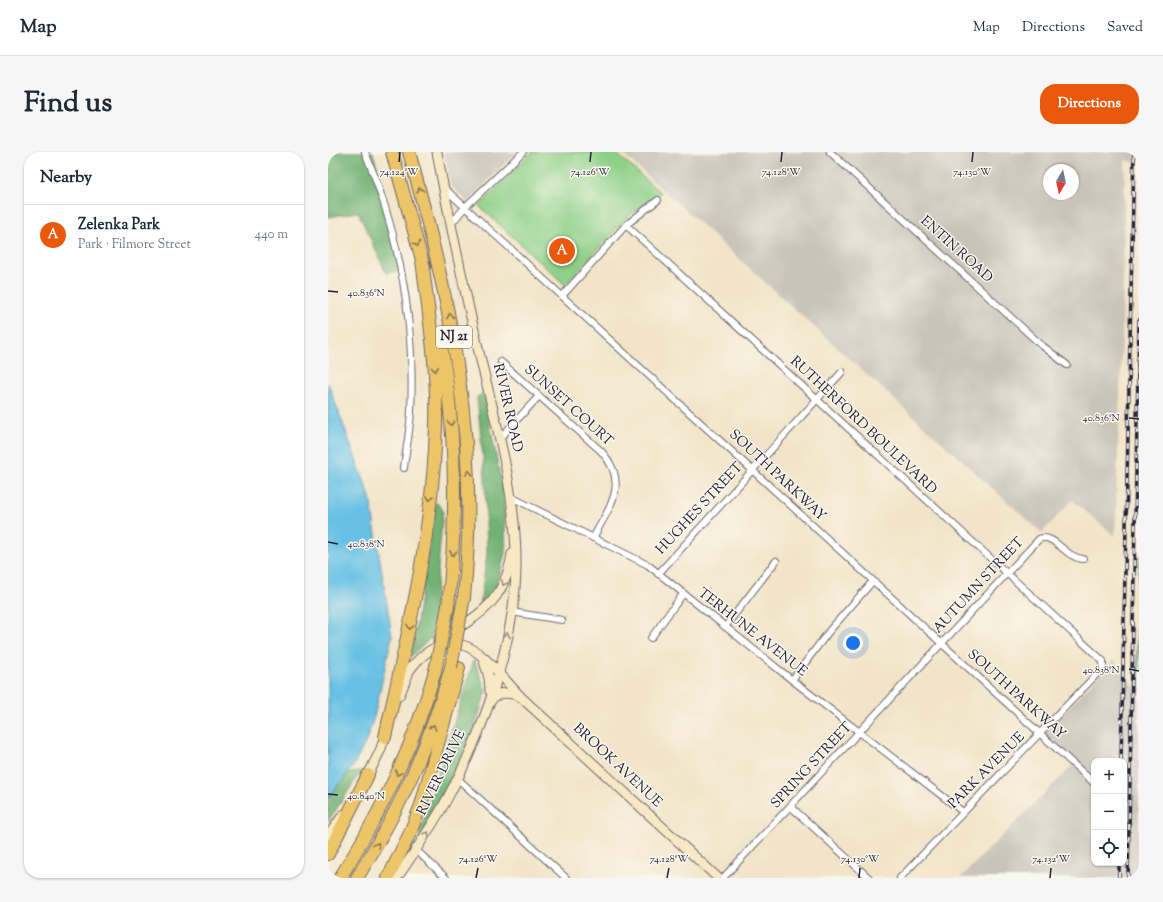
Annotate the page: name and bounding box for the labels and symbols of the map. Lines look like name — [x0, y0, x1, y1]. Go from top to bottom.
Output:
north arrow — [1043, 164, 1079, 200]
text: 74.124°W — [380, 165, 418, 180]
text: 74.126°W — [571, 165, 609, 180]
text: 74.128°W — [762, 165, 800, 180]
text: 74.130°W — [953, 165, 991, 180]
one-way arrow — [416, 186, 425, 193]
street label: ENTIN ROAD — [915, 212, 997, 288]
pin: A — [549, 236, 575, 266]
one-way arrow — [413, 240, 421, 247]
text: 40.836°N — [348, 286, 385, 301]
one-way arrow — [447, 313, 455, 319]
road number: NJ 21 — [436, 326, 472, 348]
street label: RUTHERFORD BOULEVARD — [785, 352, 941, 500]
street label: SUNSET COURT — [519, 360, 617, 452]
street label: RIVER ROAD — [487, 362, 527, 454]
one-way arrow — [430, 366, 439, 372]
text: 40.836°N — [1083, 411, 1120, 426]
one-way arrow — [446, 420, 455, 426]
street label: SOUTH PARKWAY — [724, 426, 830, 526]
street label: HUGHES STREET — [652, 458, 748, 560]
one-way arrow — [464, 470, 473, 476]
one-way arrow — [426, 495, 435, 501]
street label: AUTUMN STREET — [929, 533, 1029, 639]
text: 40.838°N — [347, 537, 385, 552]
one-way arrow — [448, 550, 457, 556]
one-way arrow — [501, 578, 509, 586]
street label: TERHUNE AVENUE — [693, 584, 811, 682]
one-way arrow — [406, 624, 415, 630]
one-way arrow — [502, 632, 511, 638]
your location — [843, 633, 863, 653]
street label: SOUTH PARKWAY — [962, 645, 1070, 745]
text: 40.838°N — [1082, 663, 1120, 678]
street label: SPRING STREET — [767, 718, 857, 814]
street label: BROOK AVENUE — [568, 719, 667, 813]
one-way arrow — [428, 724, 436, 731]
street label: RIVER DRIVE — [413, 726, 472, 819]
street label: PARK AVENUE — [944, 728, 1030, 814]
one-way arrow — [395, 769, 403, 777]
text: 40.840°N — [347, 789, 385, 804]
one-way arrow — [422, 831, 429, 838]
one-way arrow — [373, 842, 380, 849]
text: 74.126°W — [459, 852, 497, 867]
text: 74.128°W — [650, 852, 688, 867]
text: 74.130°W — [841, 852, 879, 867]
text: 74.132°W — [1032, 852, 1070, 867]

